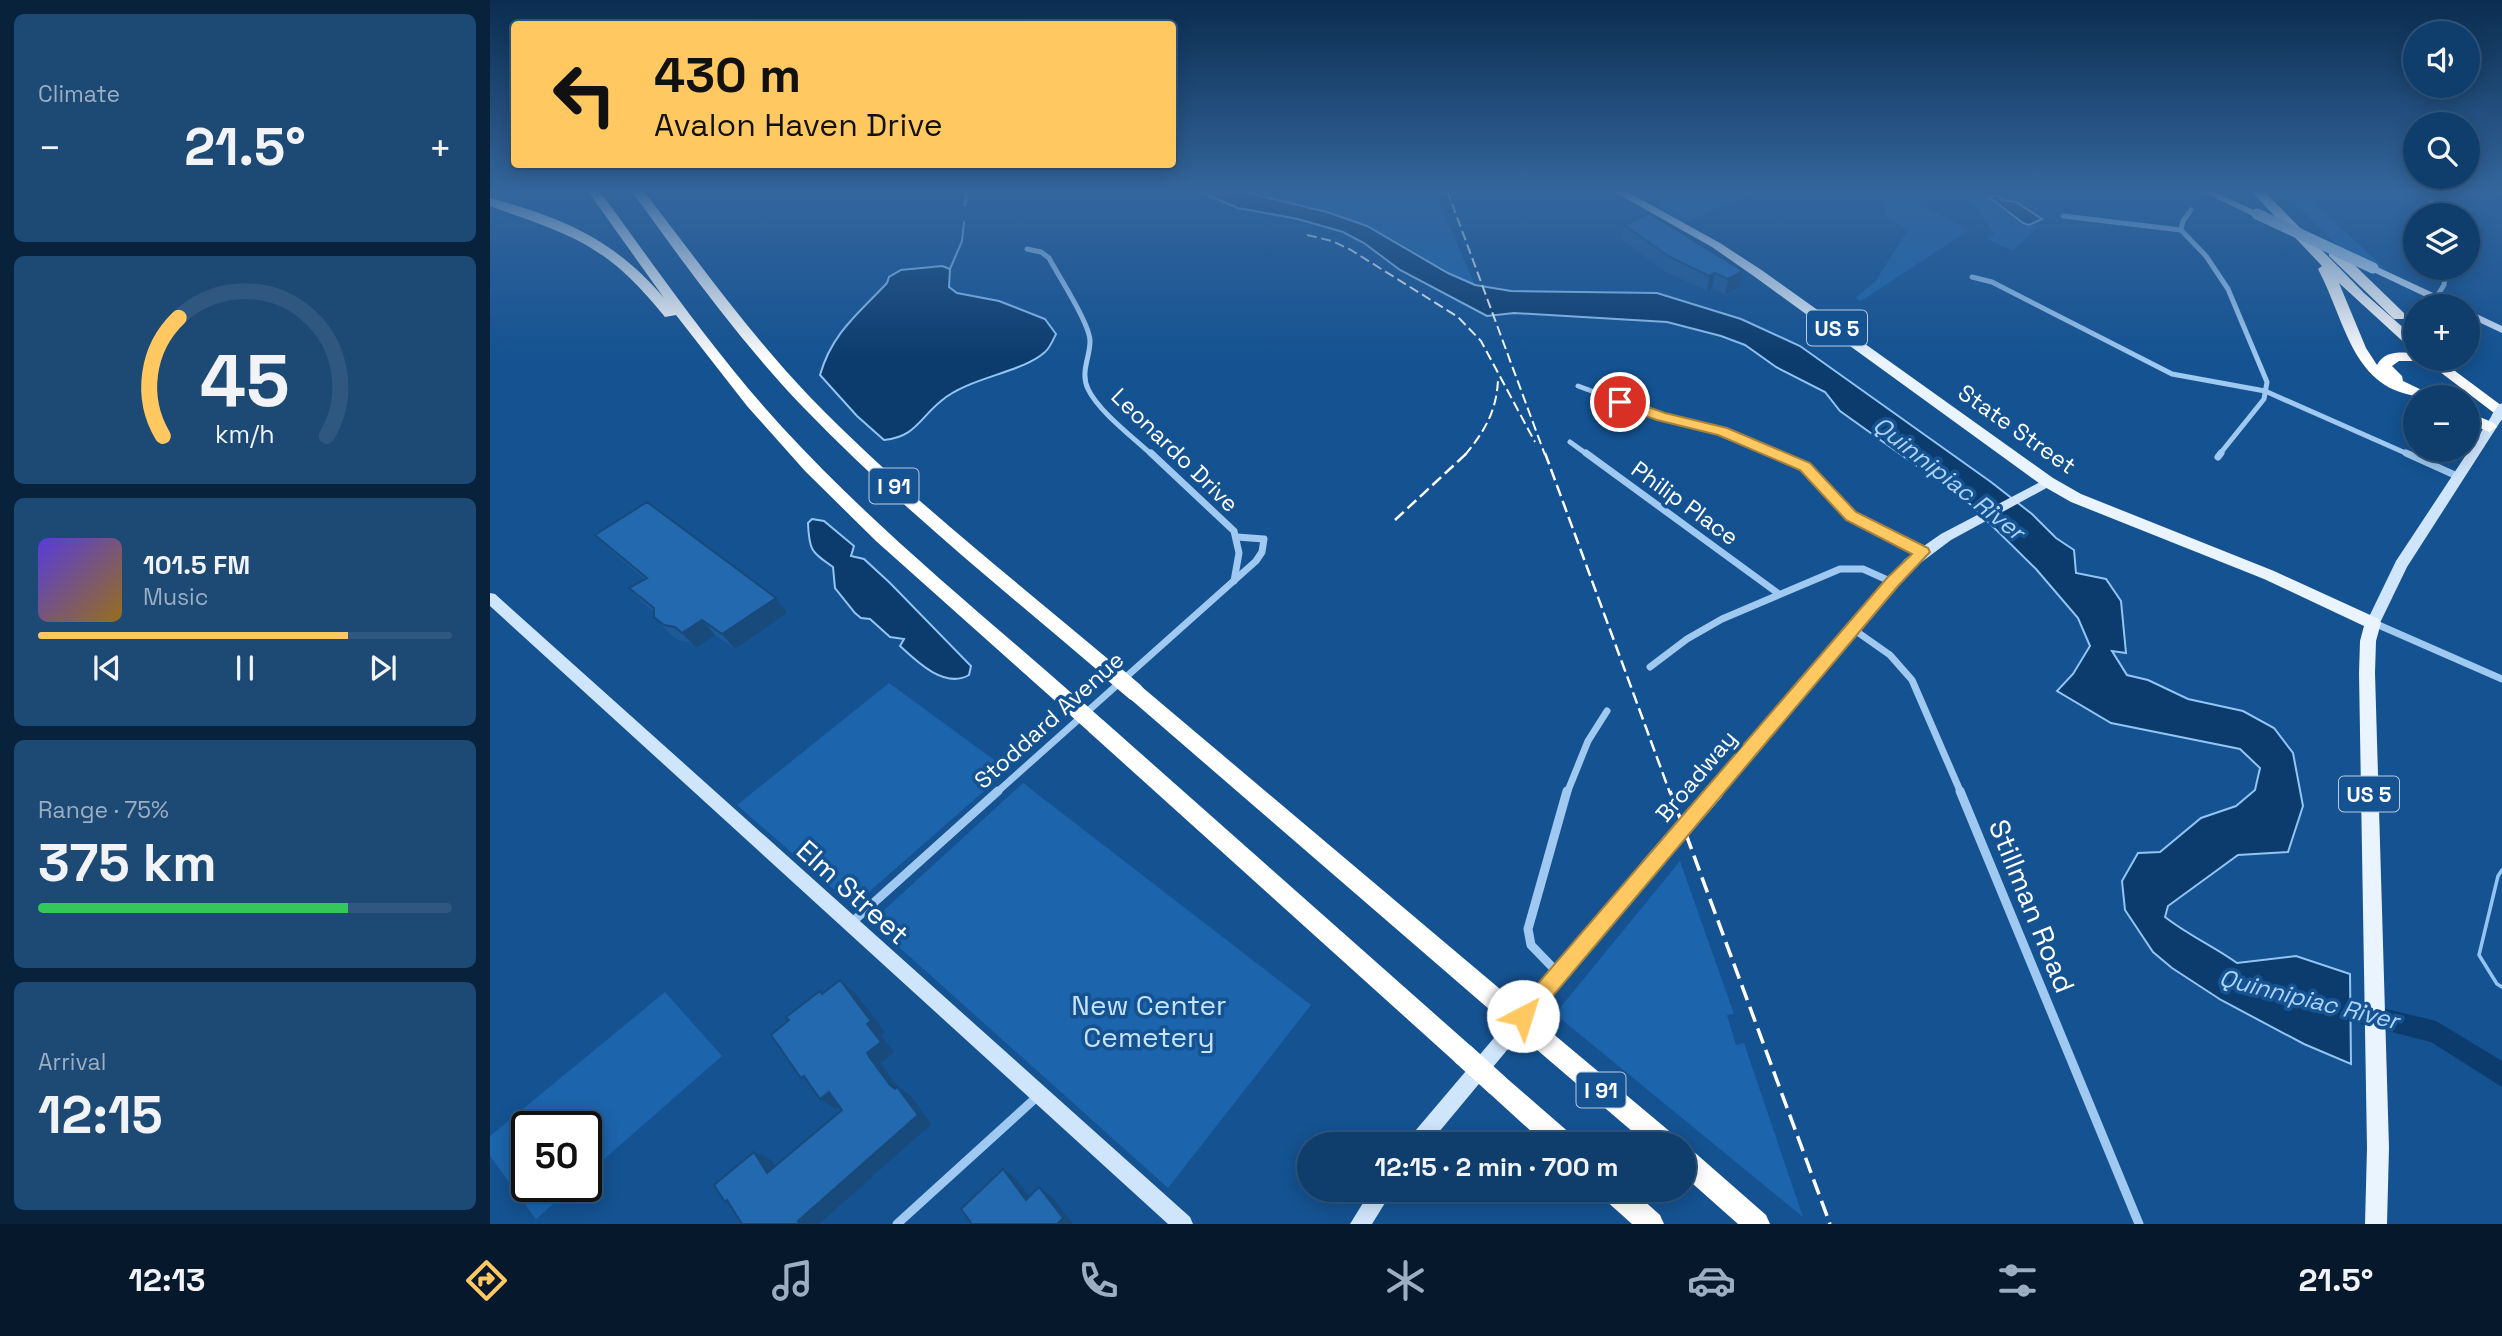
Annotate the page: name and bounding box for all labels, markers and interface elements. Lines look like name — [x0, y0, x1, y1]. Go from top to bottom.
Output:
map controls — [2403, 21, 2480, 462]
button: sound — [2403, 21, 2480, 98]
text: 430 m — [654, 44, 801, 106]
icon: left — [539, 49, 630, 140]
text: Climate — [38, 79, 120, 109]
text: Avalon Haven Drive — [654, 105, 943, 145]
button: search — [2403, 112, 2480, 189]
text: 21.5° — [184, 114, 306, 180]
text: − — [38, 124, 62, 172]
text: + — [428, 124, 452, 172]
button: layers — [2403, 203, 2480, 280]
button: + — [2403, 294, 2480, 371]
road number: US 5 — [1807, 310, 1867, 346]
text: 45 — [200, 334, 290, 427]
pin — [1590, 372, 1650, 432]
street label: State Street — [1952, 377, 2082, 481]
street label: Leonardo Drive — [1105, 382, 1245, 518]
icon: arrive — [1601, 383, 1639, 421]
button: − — [2403, 385, 2480, 462]
water label: Quinnipiac River — [1867, 409, 2033, 549]
text: km/h — [215, 418, 275, 450]
street label: Philip Place — [1625, 454, 1745, 552]
road number: I 91 — [870, 468, 918, 504]
text: 101.5 FM — [143, 548, 250, 582]
text: Music — [143, 582, 208, 612]
street label: Stoddard Avenue — [968, 645, 1130, 795]
icon: previous — [88, 649, 126, 687]
icon: pause — [226, 649, 264, 687]
icon: next — [364, 649, 402, 687]
street label: Broadway — [1649, 724, 1743, 828]
road number: US 5 — [2339, 776, 2399, 812]
text: Range · 75% — [38, 795, 169, 825]
street label: Stillman Road — [1981, 814, 2083, 998]
text: 375 km — [38, 830, 217, 896]
street label: Elm Street — [789, 832, 917, 952]
water label: Quinnipiac River — [2216, 962, 2405, 1037]
position arrow — [1486, 979, 1560, 1053]
park label: New Center Cemetery — [1071, 987, 1227, 1055]
text: Arrival — [38, 1047, 106, 1077]
road number: I 91 — [1576, 1072, 1626, 1108]
text: 12:15 — [38, 1082, 163, 1148]
speed limit sign: 50 — [511, 1111, 602, 1202]
text: 12:15 · 2 min · 700 m — [1374, 1150, 1619, 1184]
icon: directions — [462, 1256, 511, 1305]
icon: music — [768, 1256, 817, 1305]
icon: phone — [1074, 1256, 1123, 1305]
icon: climate — [1381, 1256, 1430, 1305]
icon: car — [1687, 1256, 1736, 1305]
icon: filters — [1993, 1256, 2042, 1305]
text: 12:13 — [129, 1260, 205, 1300]
text: 21.5° — [2299, 1260, 2373, 1300]

